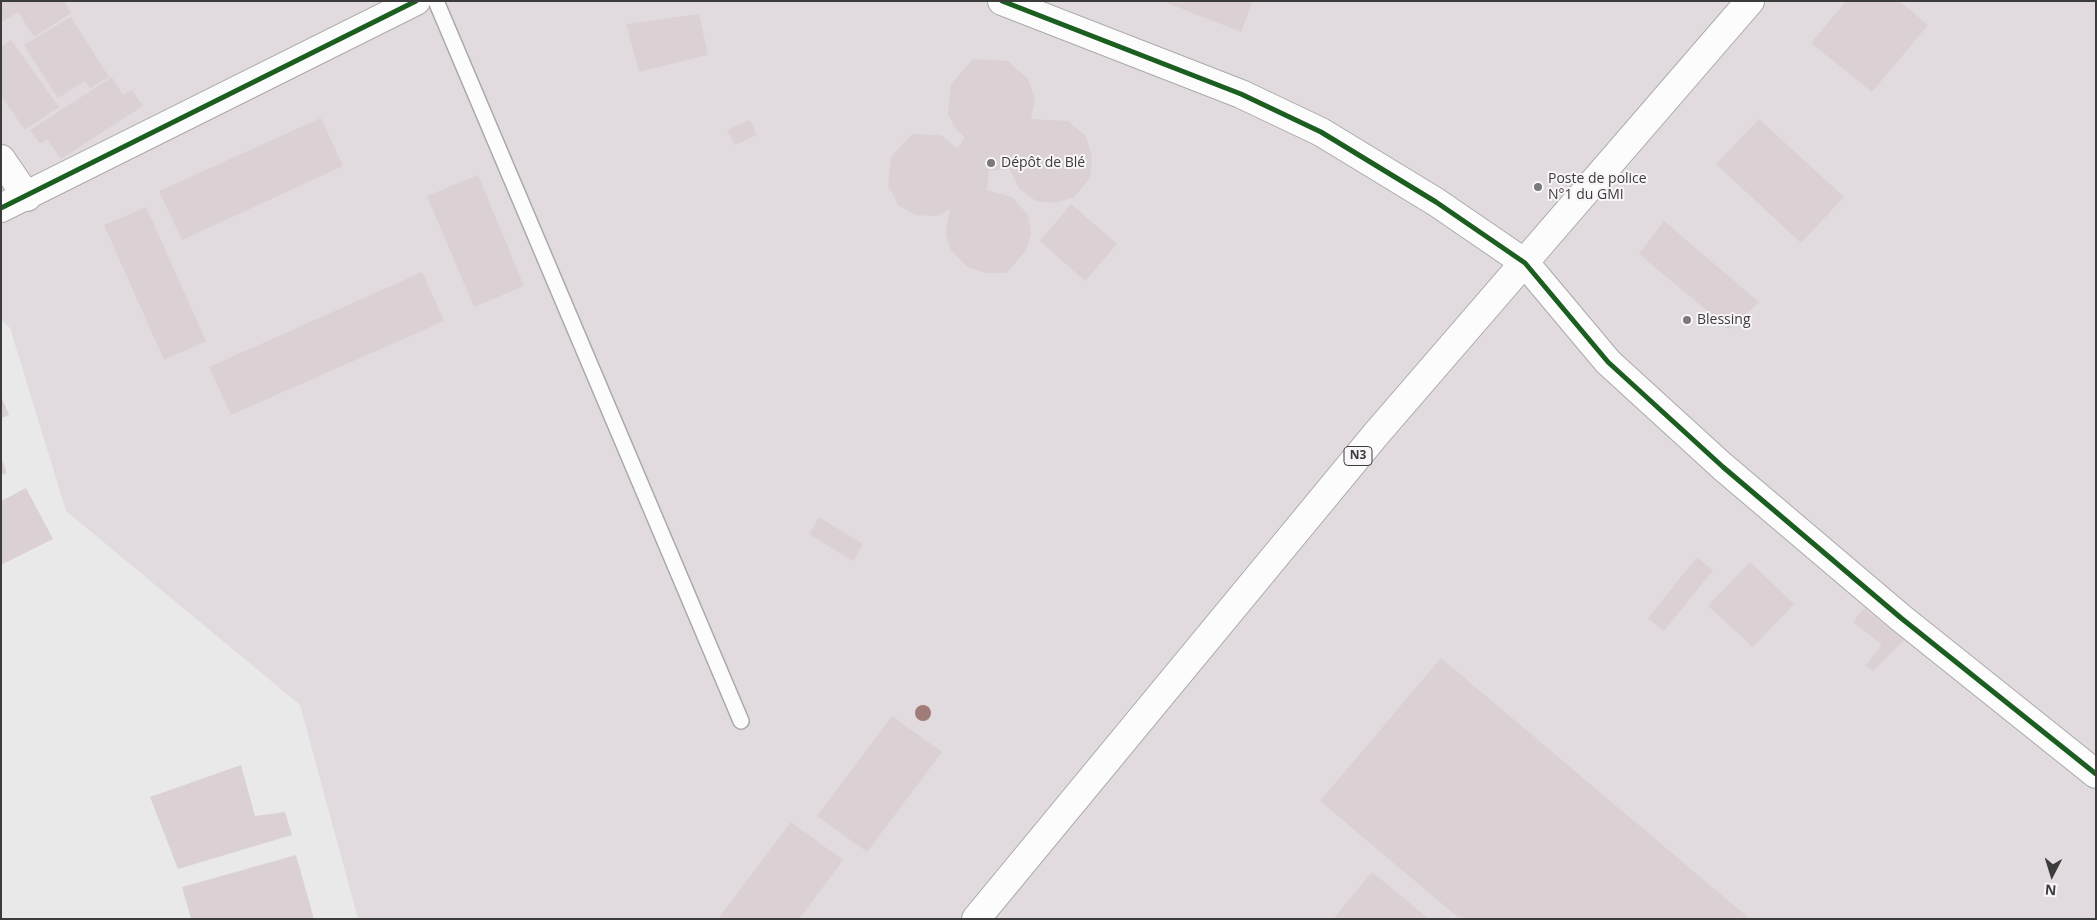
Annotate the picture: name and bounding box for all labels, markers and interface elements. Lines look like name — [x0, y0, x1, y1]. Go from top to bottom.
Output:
place label: Dépôt de Blé — [1001, 155, 1085, 171]
marker: Dépôt de Blé — [985, 157, 997, 169]
place label: Poste de police N°1 du GMI — [1548, 171, 1647, 203]
marker: Poste de police N°1 du GMI — [1532, 181, 1544, 193]
place label: Blessing — [1697, 312, 1751, 328]
marker: Blessing — [1681, 314, 1693, 326]
road number: N3 — [1344, 446, 1372, 466]
north arrow — [2027, 850, 2077, 900]
text: N — [2044, 880, 2057, 900]

